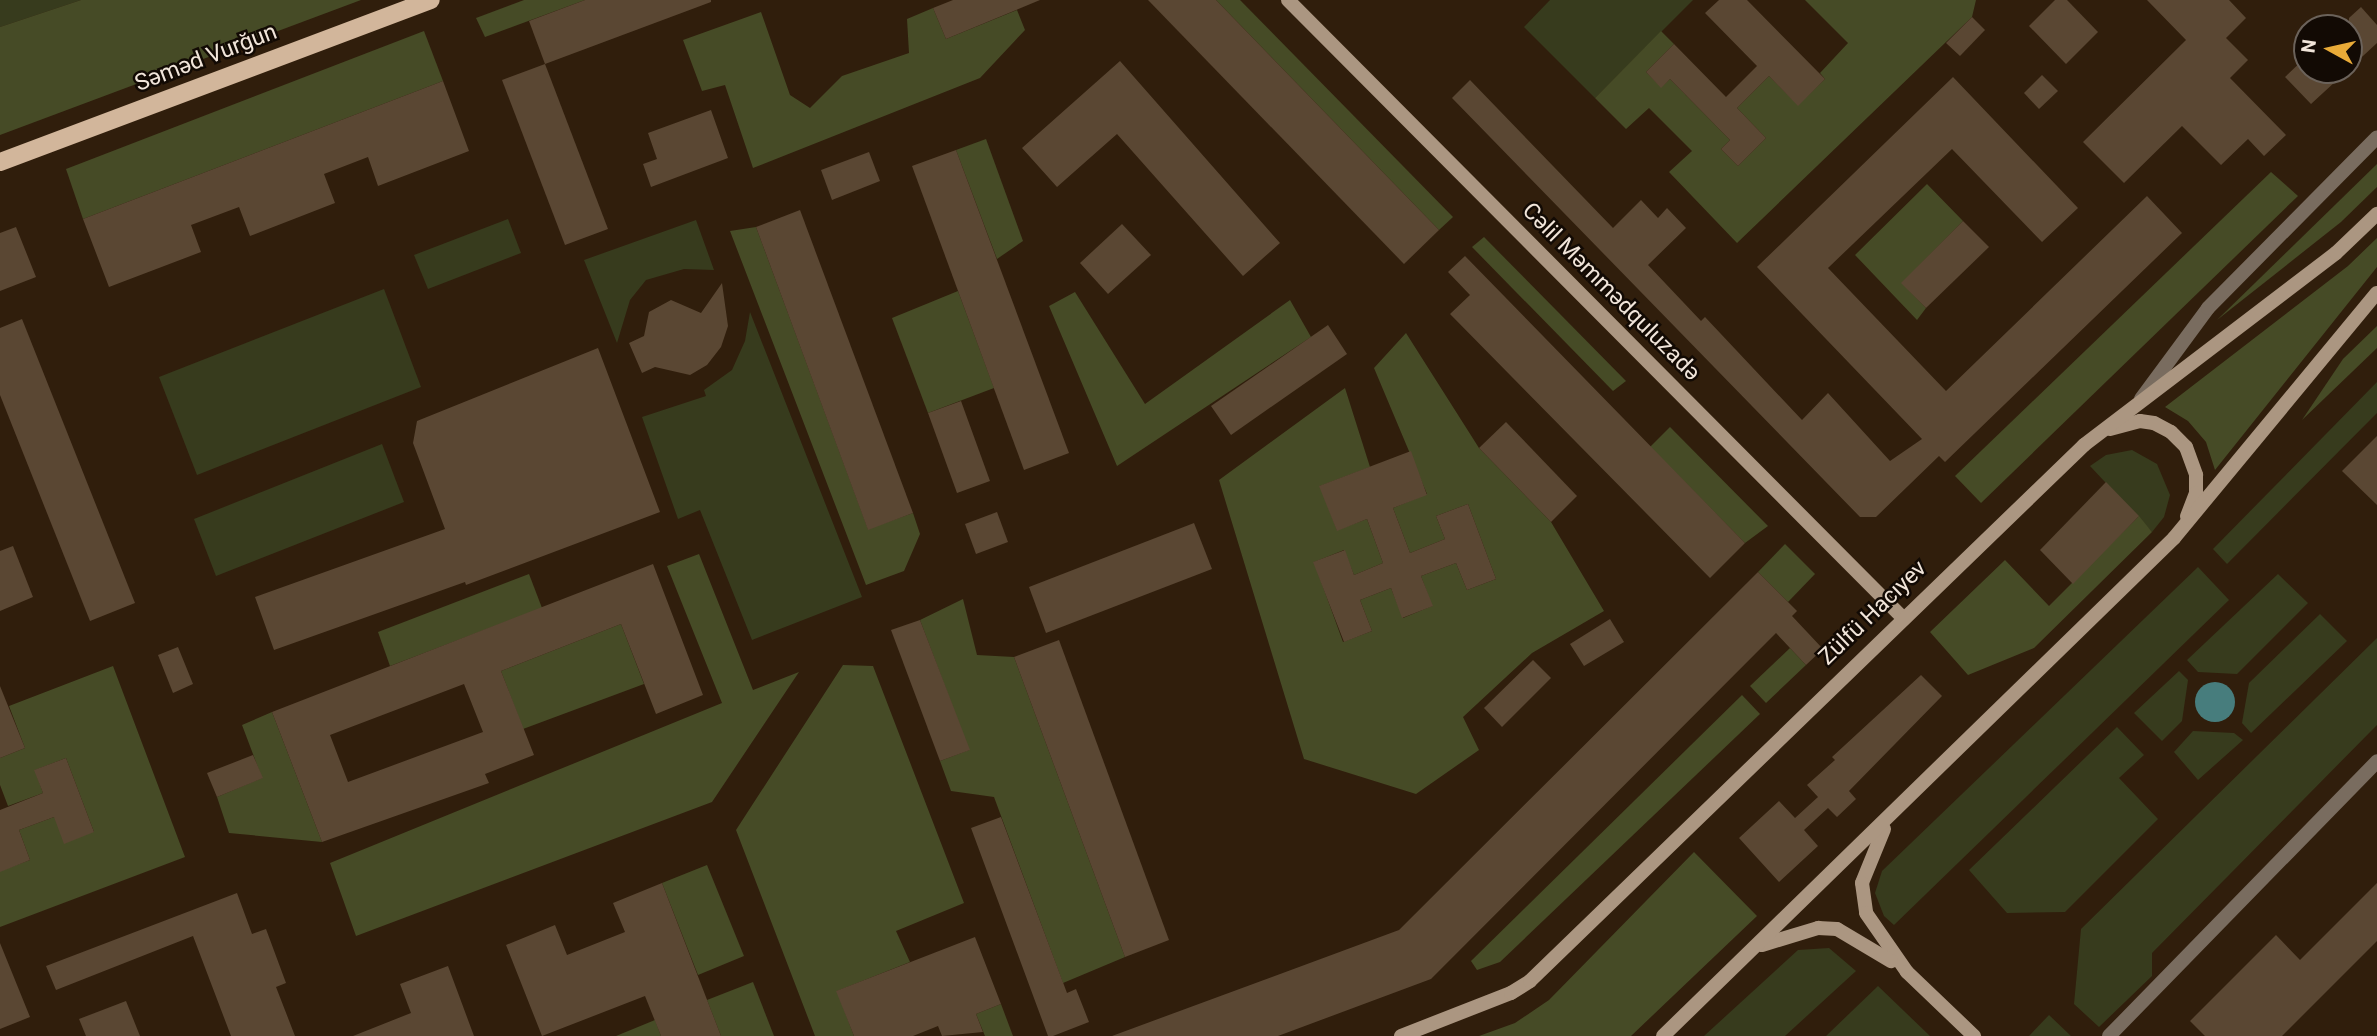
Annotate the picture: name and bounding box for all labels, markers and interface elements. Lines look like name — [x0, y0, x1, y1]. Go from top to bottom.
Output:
north arrow — [2293, 14, 2363, 84]
street label: Səməd Vurğun — [131, 18, 281, 98]
text: N — [2296, 38, 2321, 55]
street label: Cəlil Məmmədquluzadə — [1516, 197, 1706, 387]
street label: Zülfü Hacıyev — [1813, 555, 1933, 671]

